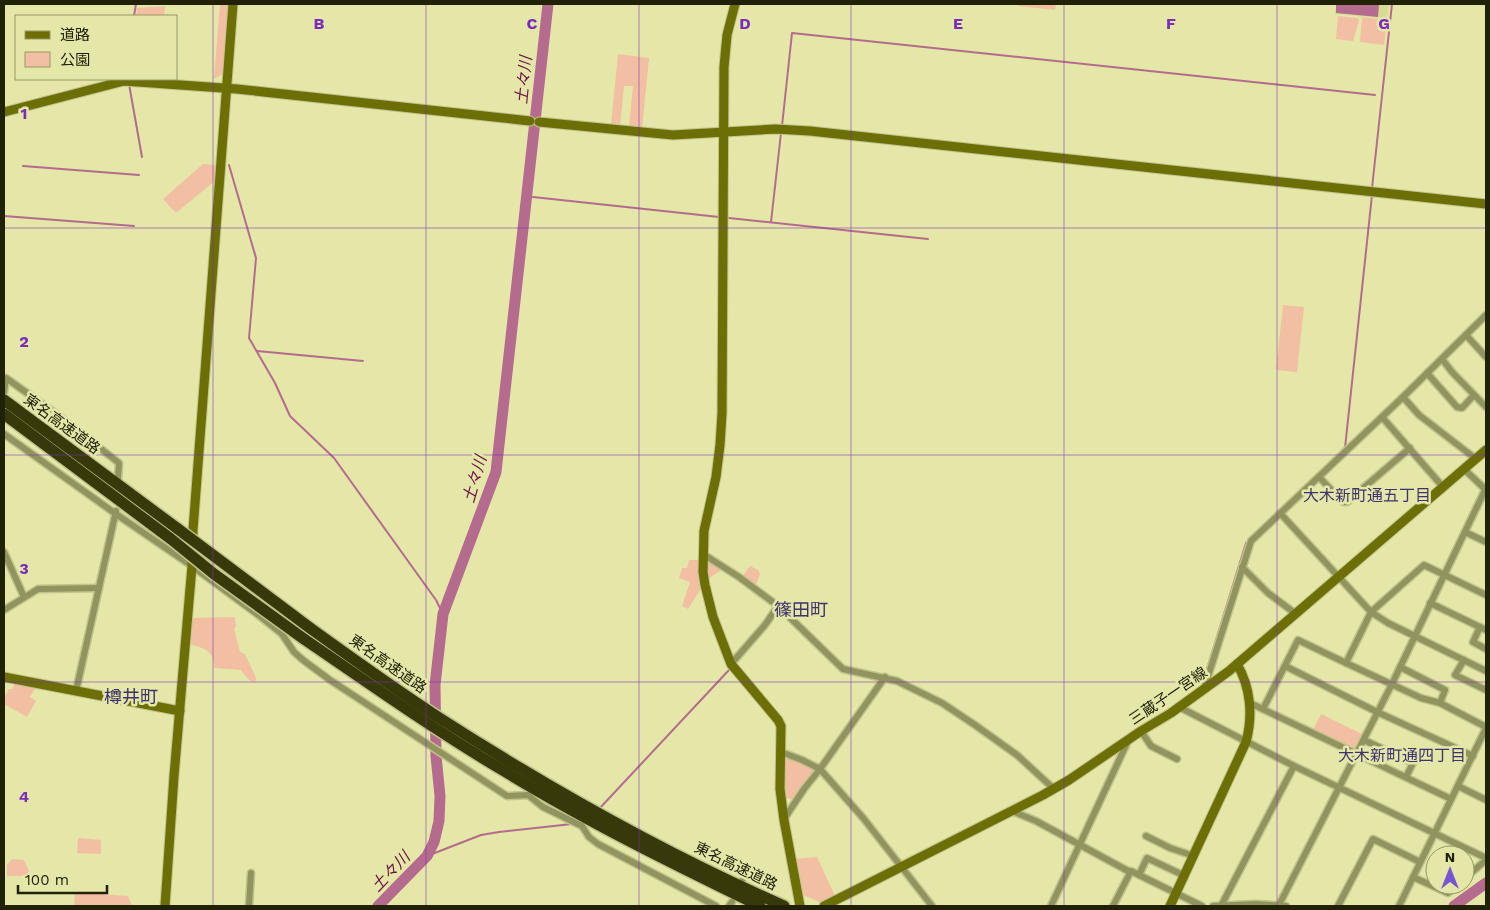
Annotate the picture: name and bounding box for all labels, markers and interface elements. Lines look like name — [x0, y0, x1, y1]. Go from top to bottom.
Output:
text: B — [314, 14, 325, 33]
text: C — [527, 14, 538, 33]
text: D — [739, 14, 751, 33]
text: E — [953, 14, 963, 33]
text: F — [1166, 14, 1176, 33]
text: G — [1378, 14, 1390, 33]
legend — [15, 15, 178, 80]
text: 道路 — [60, 26, 90, 44]
text: 公園 — [60, 51, 90, 69]
water label: 土々川 — [512, 53, 536, 105]
text: 1 — [21, 104, 27, 123]
text: 2 — [19, 332, 29, 351]
street label: 東名高速道路 — [20, 390, 104, 458]
water label: 土々川 — [459, 452, 491, 505]
district label: 大木新町通五丁目 — [1303, 486, 1431, 505]
text: 3 — [19, 559, 29, 578]
district label: 篠田町 — [774, 599, 828, 620]
street label: 東名高速道路 — [346, 631, 430, 697]
street label: 三蔵子一宮線 — [1126, 663, 1210, 729]
district label: 樽井町 — [104, 686, 158, 707]
district label: 大木新町通四丁目 — [1338, 746, 1466, 765]
text: 4 — [19, 787, 29, 806]
street label: 東名高速道路 — [692, 838, 780, 894]
north arrow — [1425, 845, 1475, 895]
water label: 土々川 — [367, 846, 415, 895]
text: N — [1445, 849, 1455, 865]
scale bar — [18, 862, 106, 894]
text: 100 m — [25, 871, 69, 889]

